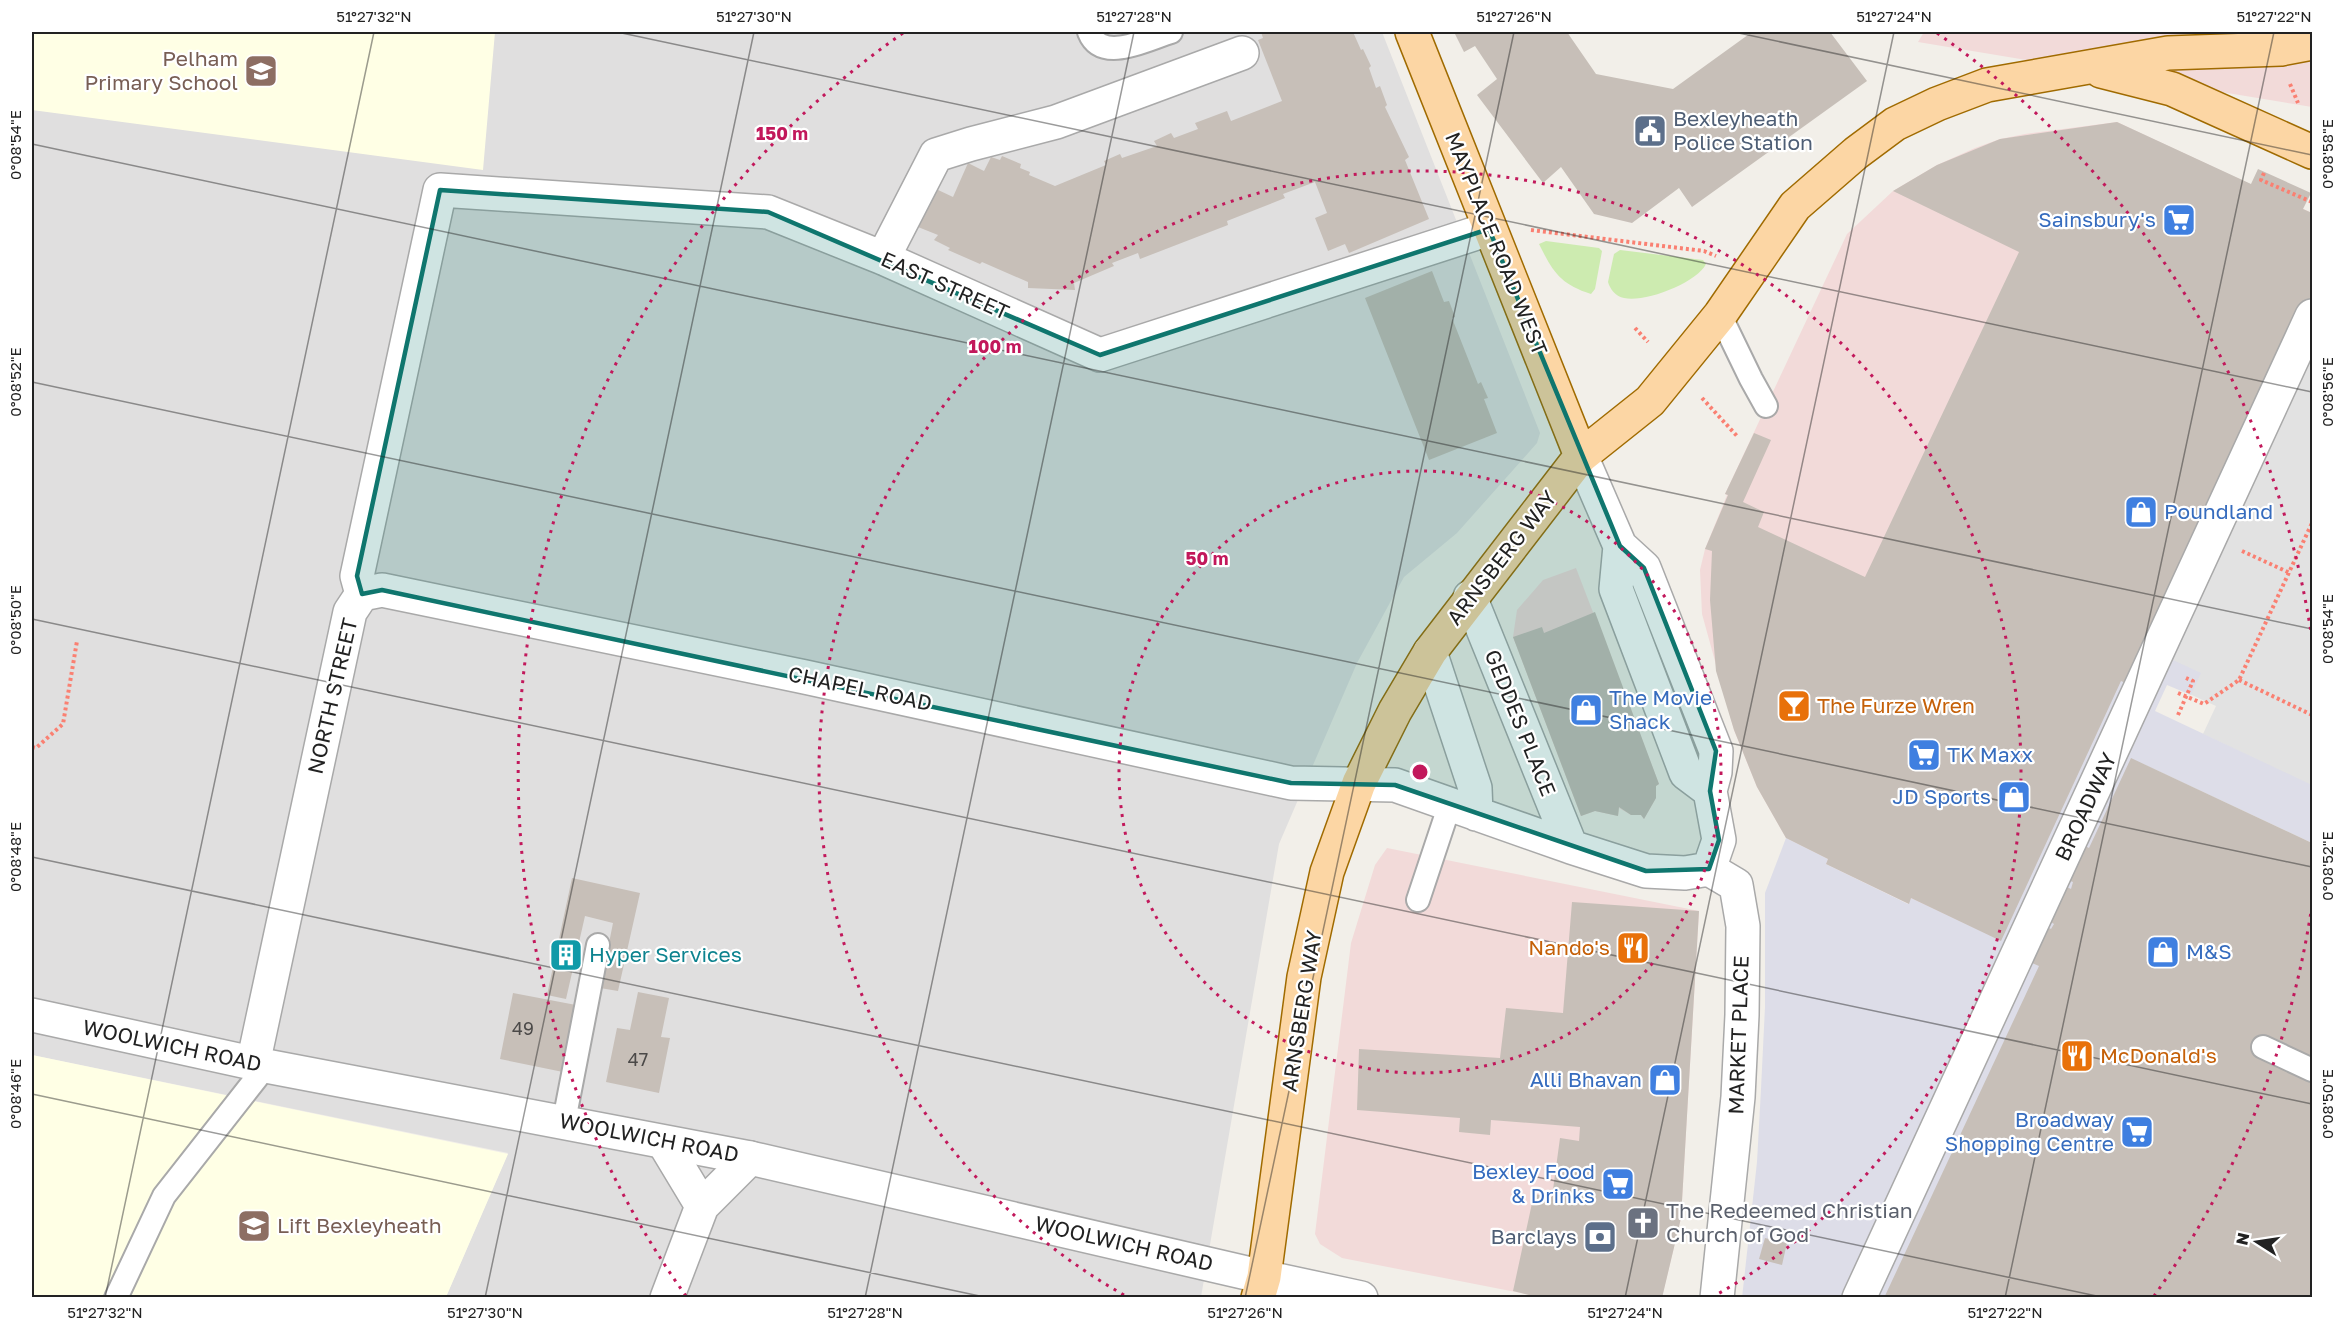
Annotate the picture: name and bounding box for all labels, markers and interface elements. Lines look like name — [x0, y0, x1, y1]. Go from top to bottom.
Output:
text: 51°27'32"N — [336, 7, 412, 25]
text: 51°27'30"N — [716, 7, 792, 25]
text: 51°27'28"N — [1096, 7, 1172, 25]
text: 51°27'26"N — [1476, 7, 1552, 25]
text: 51°27'24"N — [1856, 7, 1932, 25]
text: 51°27'22"N — [2236, 7, 2312, 25]
place label: Pelham Primary School — [84, 45, 238, 95]
school or university icon: Pelham Primary School — [243, 53, 279, 89]
place label: Bexleyheath Police Station — [1673, 105, 1813, 155]
text: 0°08'54"E — [6, 110, 24, 180]
public building icon: Bexleyheath Police Station — [1632, 113, 1668, 149]
text: 0°08'58"E — [2318, 119, 2336, 189]
text: 150 m — [756, 122, 808, 144]
street label: MAYPLACE ROAD WEST — [1440, 128, 1554, 359]
supermarket icon: Sainsbury's — [2161, 202, 2197, 238]
place label: Sainsbury's — [2038, 206, 2156, 232]
street label: EAST STREET — [877, 245, 1014, 325]
text: 100 m — [969, 335, 1021, 357]
text: 0°08'52"E — [6, 347, 24, 417]
text: 0°08'56"E — [2318, 357, 2336, 427]
street label: ARNSBERG WAY — [1441, 485, 1562, 630]
shop icon: Poundland — [2123, 494, 2159, 530]
place label: Poundland — [2164, 498, 2273, 524]
text: 50 m — [1186, 547, 1228, 569]
text: 0°08'50"E — [6, 585, 24, 655]
text: 0°08'54"E — [2318, 594, 2336, 664]
street label: NORTH STREET — [301, 615, 363, 776]
street label: GEDDES PLACE — [1480, 646, 1562, 800]
street label: CHAPEL ROAD — [786, 660, 934, 716]
place label: The Movie Shack — [1609, 684, 1712, 734]
bar icon: The Furze Wren — [1776, 688, 1812, 724]
shop icon: The Movie Shack — [1568, 692, 1604, 728]
place label: The Furze Wren — [1817, 692, 1975, 718]
supermarket icon: TK Maxx — [1906, 737, 1942, 773]
place label: TK Maxx — [1947, 741, 2033, 767]
street label: BROADWAY — [2049, 748, 2122, 865]
centre of rings — [1410, 762, 1430, 782]
shop icon: JD Sports — [1996, 779, 2032, 815]
place label: JD Sports — [1892, 783, 1991, 809]
text: 0°08'48"E — [6, 822, 24, 892]
text: 0°08'52"E — [2318, 831, 2336, 901]
street label: ARNSBERG WAY — [1275, 928, 1327, 1094]
restaurant icon: Nando's — [1615, 930, 1651, 966]
place label: Nando's — [1528, 934, 1610, 960]
shop icon: M&S — [2145, 934, 2181, 970]
building icon: Hyper Services — [548, 937, 584, 973]
place label: M&S — [2186, 938, 2232, 964]
place label: Hyper Services — [589, 941, 742, 967]
street label: MARKET PLACE — [1722, 955, 1754, 1115]
street label: WOOLWICH ROAD — [80, 1013, 264, 1077]
house number: 49 — [512, 1017, 534, 1039]
restaurant icon: McDonald's — [2059, 1038, 2095, 1074]
place label: McDonald's — [2100, 1042, 2217, 1068]
house number: 47 — [628, 1048, 648, 1070]
text: 0°08'46"E — [6, 1059, 24, 1129]
shop icon: Alli Bhavan — [1647, 1062, 1683, 1098]
place label: Alli Bhavan — [1530, 1066, 1642, 1092]
text: 0°08'50"E — [2318, 1069, 2336, 1139]
place label: Broadway Shopping Centre — [1945, 1106, 2114, 1156]
street label: WOOLWICH ROAD — [557, 1107, 741, 1167]
supermarket icon: Broadway Shopping Centre — [2119, 1114, 2155, 1150]
place label: Bexley Food & Drinks — [1472, 1158, 1595, 1208]
supermarket icon: Bexley Food & Drinks — [1600, 1166, 1636, 1202]
place label: The Redeemed Christian Church of God — [1666, 1197, 1913, 1247]
church icon: The Redeemed Christian Church of God — [1625, 1205, 1661, 1241]
school or university icon: Lift Bexleyheath — [236, 1208, 272, 1244]
street label: WOOLWICH ROAD — [1033, 1210, 1216, 1276]
place label: Lift Bexleyheath — [277, 1212, 442, 1238]
north arrow — [2227, 1212, 2287, 1272]
bank icon: Barclays — [1582, 1219, 1618, 1255]
place label: Barclays — [1491, 1223, 1577, 1249]
text: N — [2231, 1231, 2253, 1247]
text: 51°27'32"N — [67, 1303, 143, 1321]
text: 51°27'30"N — [447, 1303, 523, 1321]
text: 51°27'28"N — [827, 1303, 903, 1321]
text: 51°27'26"N — [1207, 1303, 1283, 1321]
text: 51°27'24"N — [1587, 1303, 1663, 1321]
text: 51°27'22"N — [1967, 1303, 2043, 1321]

